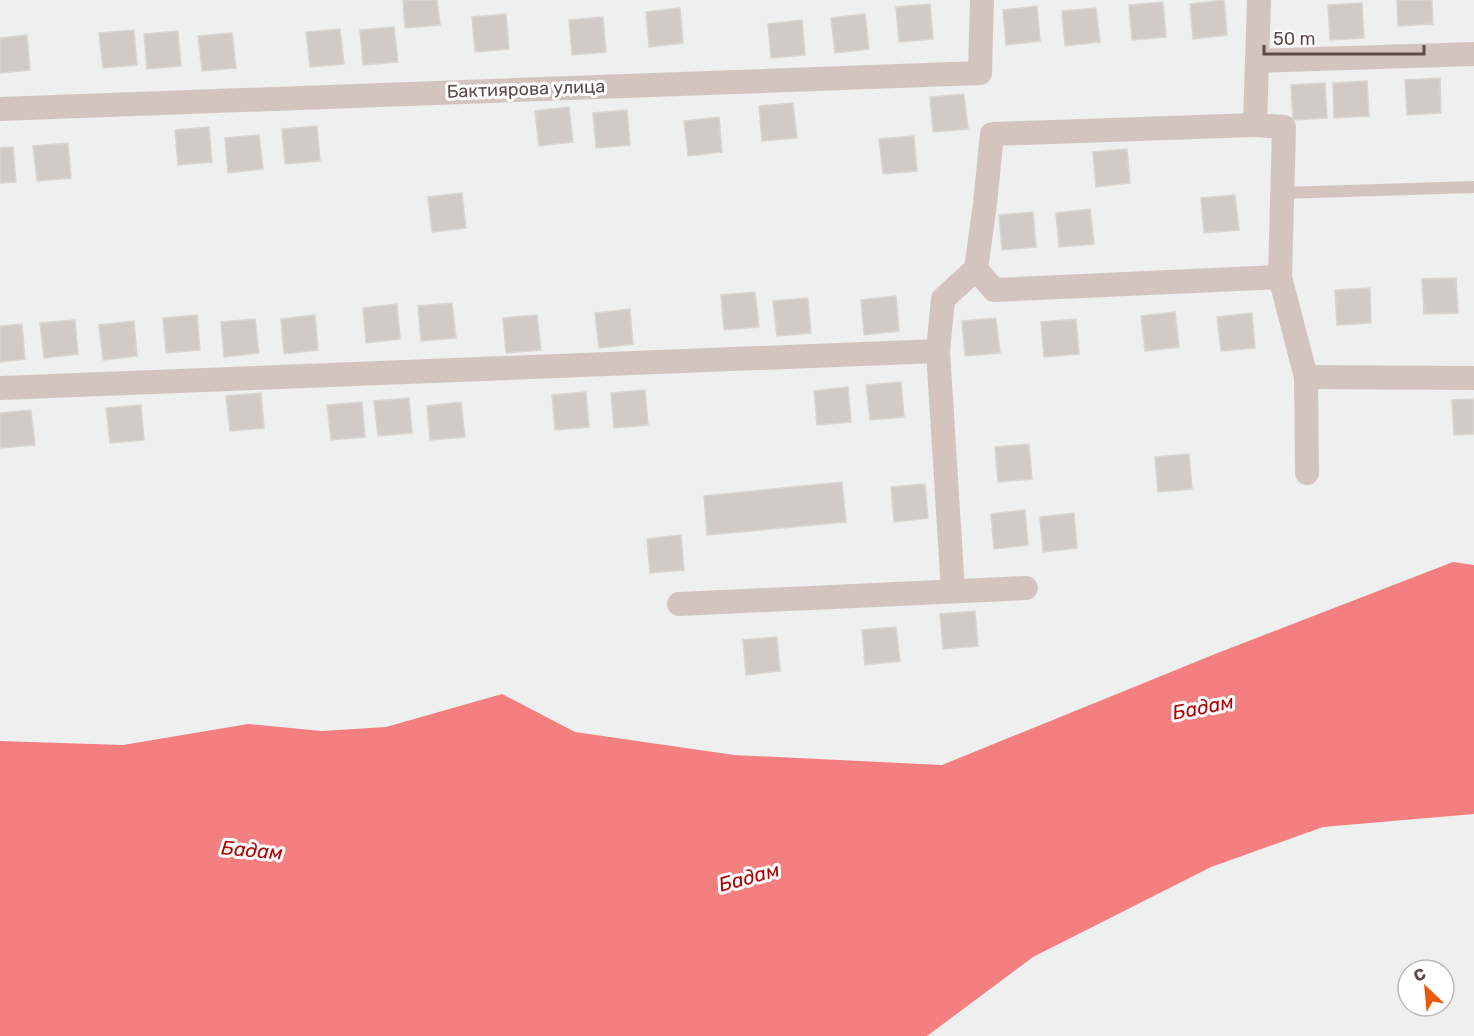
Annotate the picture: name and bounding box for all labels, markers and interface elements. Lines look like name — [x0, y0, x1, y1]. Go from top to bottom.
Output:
scale bar — [1264, 18, 1424, 56]
text: 50 m — [1273, 28, 1316, 50]
street label: Бактиярова улица — [446, 75, 606, 103]
water label: Бадам — [1170, 689, 1236, 725]
water label: Бадам — [220, 835, 284, 865]
water label: Бадам — [716, 857, 782, 897]
north arrow — [1396, 958, 1456, 1018]
text: С — [1410, 964, 1429, 986]

